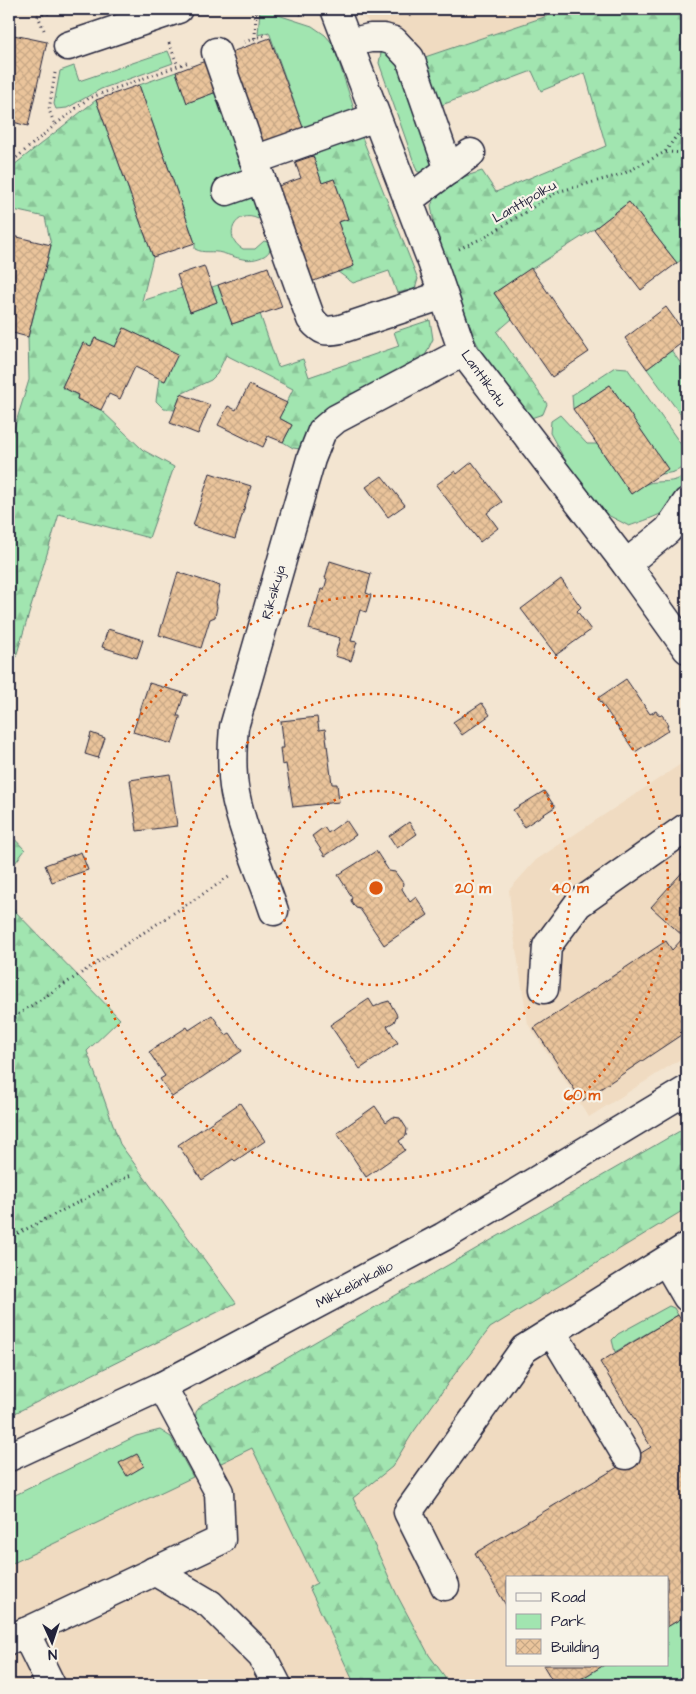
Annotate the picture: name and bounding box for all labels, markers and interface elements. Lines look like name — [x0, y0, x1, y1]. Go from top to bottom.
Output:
street label: Lanttipolku — [489, 175, 560, 228]
street label: Lanttikatu — [456, 346, 511, 411]
street label: Riksikuja — [257, 563, 291, 622]
text: 20 m — [454, 878, 491, 899]
text: 40 m — [551, 878, 589, 899]
centre of rings — [367, 879, 385, 897]
text: 60 m — [564, 1085, 601, 1106]
street label: Mikkelänkallio — [312, 1256, 397, 1314]
legend — [506, 1576, 668, 1666]
text: Road — [551, 1587, 586, 1608]
text: Park — [551, 1611, 586, 1632]
north arrow — [28, 1616, 78, 1666]
text: Building — [551, 1637, 599, 1659]
text: N — [48, 1644, 58, 1664]

